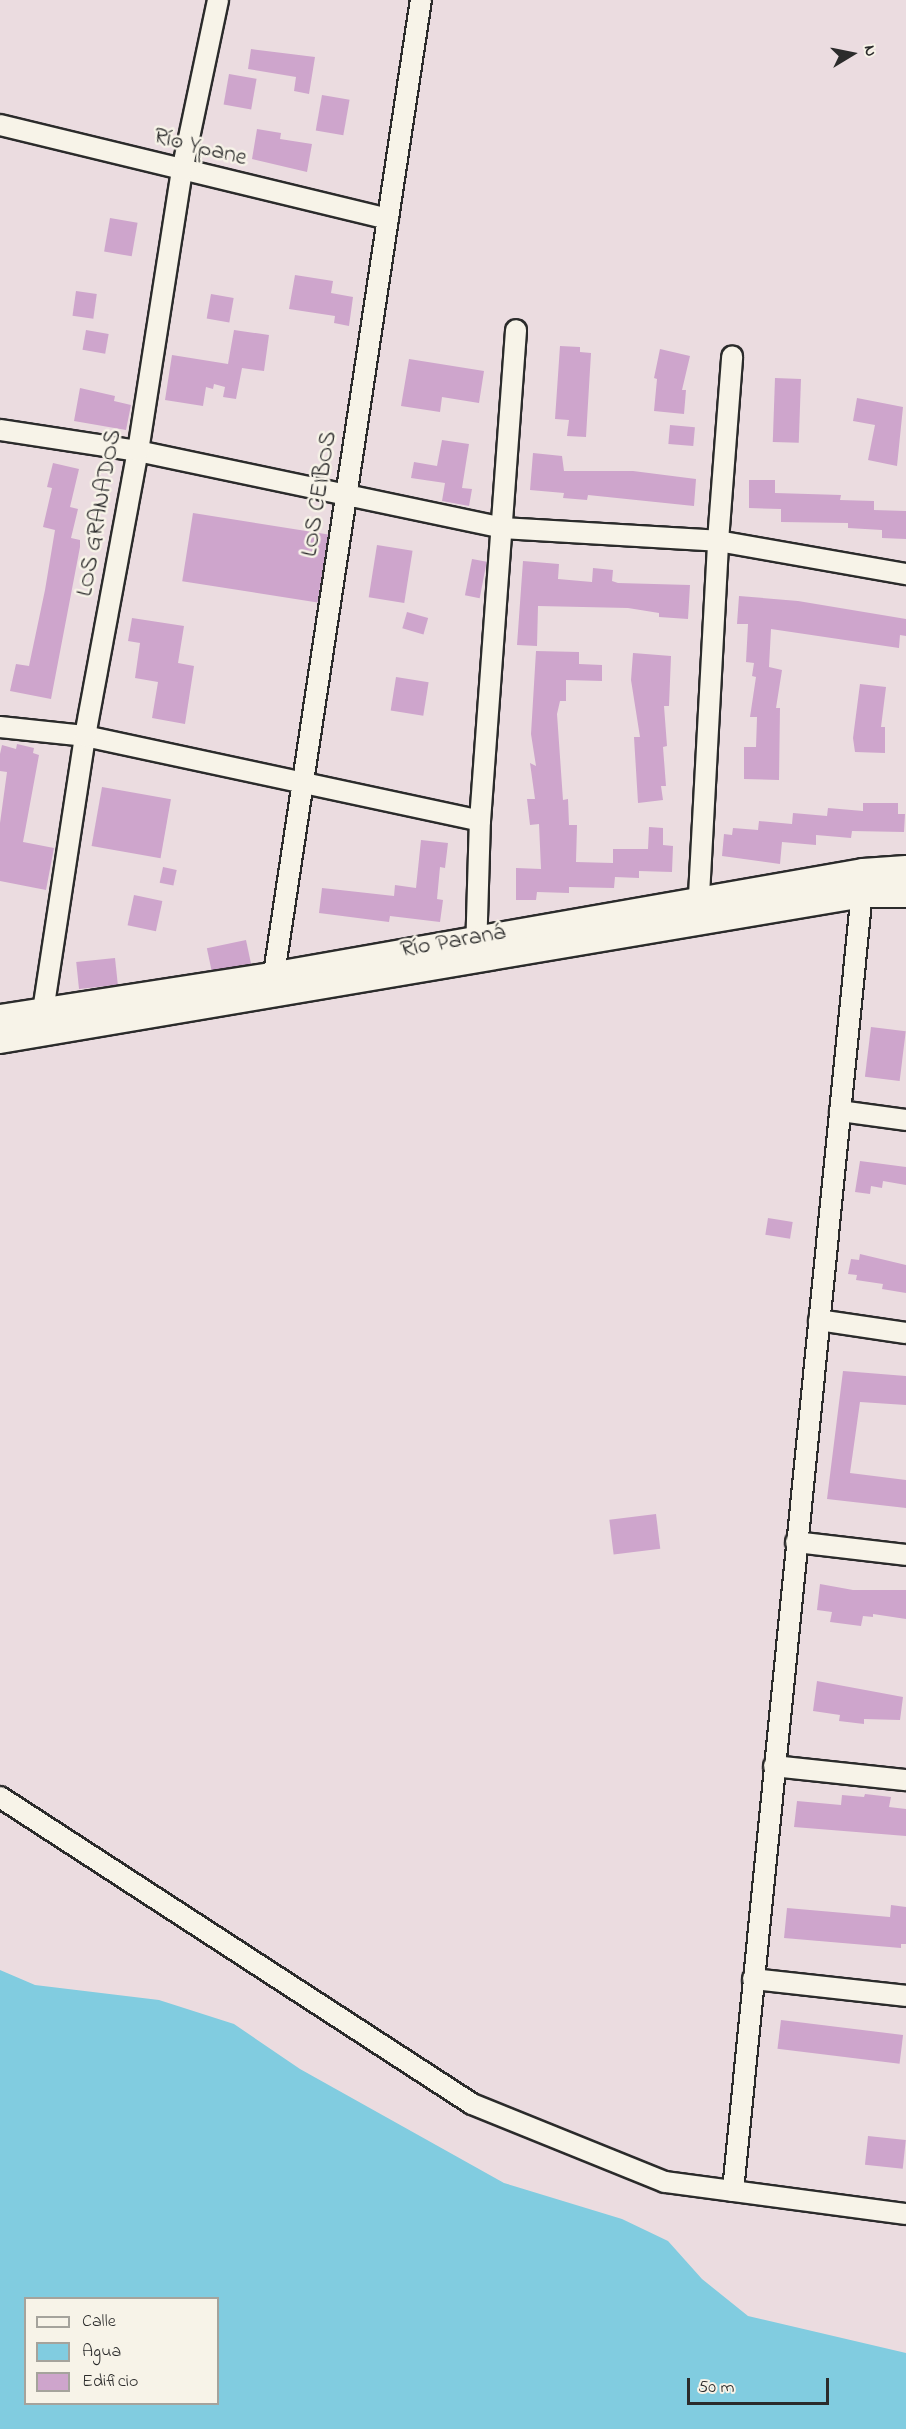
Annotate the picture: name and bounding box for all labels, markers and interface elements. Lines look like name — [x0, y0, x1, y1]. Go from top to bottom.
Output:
north arrow — [822, 24, 882, 84]
text: N — [857, 43, 882, 58]
street label: Río Ypane — [150, 123, 250, 173]
street label: LOS GRANADOS — [71, 427, 129, 599]
street label: LOS CEIBOS — [296, 429, 344, 559]
street label: Río Paraná — [398, 919, 508, 965]
legend — [24, 2297, 219, 2405]
text: Calle — [82, 2309, 116, 2335]
text: Agua — [82, 2339, 121, 2365]
scale bar — [690, 2366, 832, 2404]
text: Edificio — [82, 2369, 138, 2395]
text: 50 m — [698, 2375, 735, 2401]

